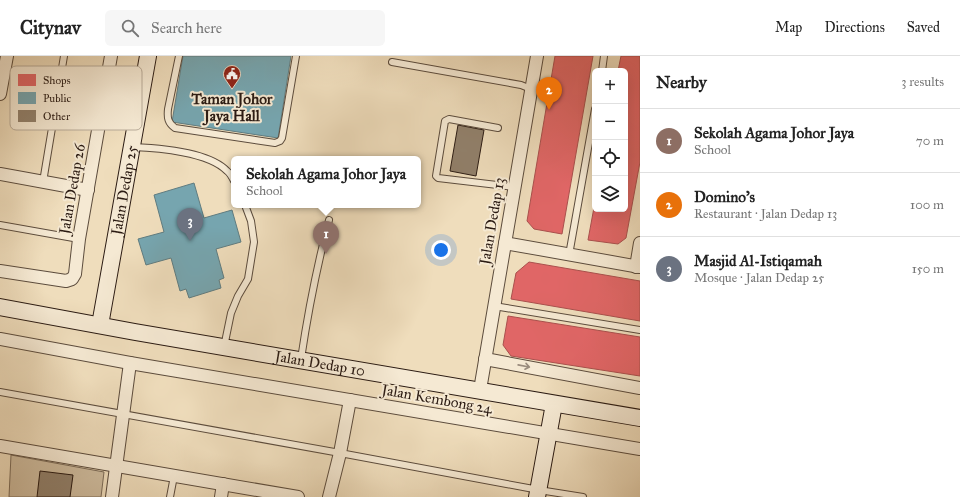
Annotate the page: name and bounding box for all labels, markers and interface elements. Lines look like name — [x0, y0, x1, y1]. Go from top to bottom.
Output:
search box — [105, 10, 385, 46]
text: Citynav — [20, 16, 81, 39]
icon: search — [119, 17, 141, 39]
text: Search here — [151, 19, 222, 37]
text: Map — [775, 19, 802, 36]
text: Directions — [824, 19, 885, 36]
text: Saved — [907, 19, 940, 36]
public building icon: Taman Johor Jaya Hall — [222, 64, 242, 89]
legend — [10, 66, 142, 130]
map controls — [592, 68, 628, 212]
button: + — [592, 68, 628, 104]
text: Nearby — [656, 72, 707, 93]
text: Shops — [43, 74, 71, 87]
text: 3 results — [901, 74, 944, 90]
pin: 2 — [536, 77, 562, 110]
place label: Taman Johor Jaya Hall — [191, 90, 273, 126]
text: Public — [43, 92, 71, 105]
button: − — [592, 104, 628, 140]
text: Other — [43, 110, 71, 123]
text: Sekolah Agama Johor Jaya — [694, 124, 854, 142]
text: 1 — [666, 133, 672, 149]
text: 70 m — [916, 133, 944, 149]
button: locate — [592, 140, 628, 176]
street label: Jalan Dedap 26 — [55, 141, 90, 238]
text: School — [694, 142, 731, 158]
street label: Jalan Dedap 25 — [107, 144, 141, 239]
popup — [231, 156, 421, 208]
text: Sekolah Agama Johor Jaya — [246, 165, 406, 183]
street label: Jalan Dedap 13 — [475, 176, 510, 268]
button: layers — [592, 176, 628, 212]
text: School — [246, 183, 283, 199]
text: Domino's — [694, 188, 755, 206]
text: 2 — [666, 197, 672, 213]
text: 100 m — [910, 197, 944, 213]
text: Restaurant · Jalan Dedap 13 — [694, 206, 837, 222]
pin: 3 — [177, 208, 203, 241]
pin: 1 — [313, 221, 339, 254]
your location — [431, 240, 451, 260]
text: Masjid Al-Istiqamah — [694, 252, 822, 270]
text: 3 — [666, 261, 672, 277]
text: 150 m — [912, 261, 944, 277]
text: Mosque · Jalan Dedap 25 — [694, 270, 824, 286]
street label: Jalan Dedap 10 — [271, 347, 366, 380]
one-way arrow — [517, 362, 530, 370]
street label: Jalan Kembong 24 — [378, 380, 494, 419]

